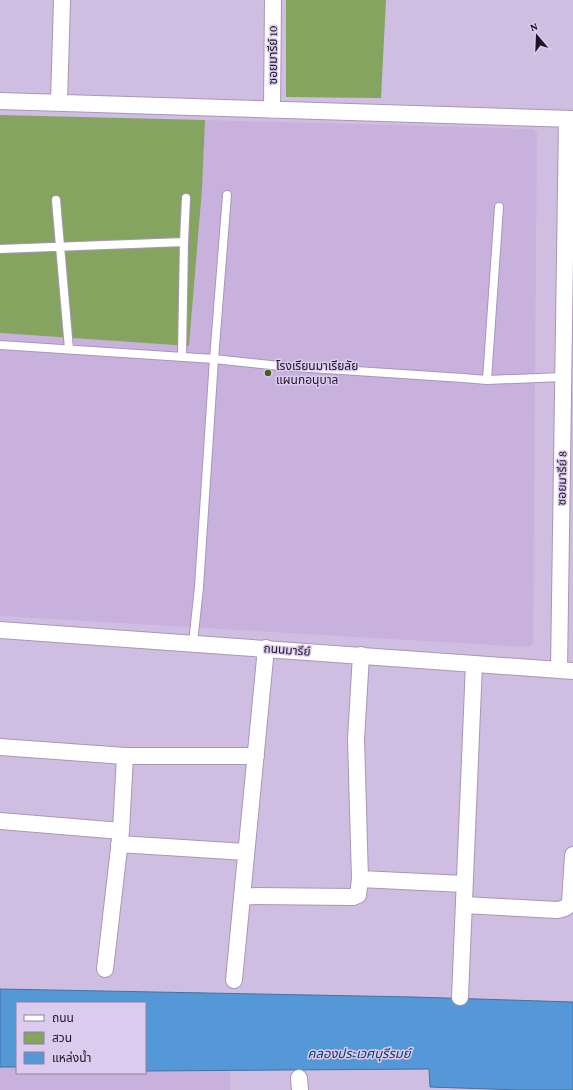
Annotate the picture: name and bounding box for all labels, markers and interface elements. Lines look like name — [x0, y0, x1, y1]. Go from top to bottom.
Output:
north arrow — [517, 16, 557, 56]
text: N — [528, 19, 540, 33]
street label: ซอยมารีย์ 10 — [266, 25, 280, 84]
place label: โรงเรียนมาเรียลัย แผนกอนุบาล — [276, 359, 358, 387]
marker: โรงเรียนมาเรียลัย แผนกอนุบาล — [263, 368, 273, 378]
street label: ซอยมารีย์ 8 — [555, 451, 569, 505]
street label: ถนนมารีย์ — [263, 641, 311, 659]
legend — [16, 1002, 146, 1074]
text: ถนน — [52, 1011, 74, 1025]
text: สวน — [52, 1031, 72, 1045]
water label: คลองประเวศบุรีรมย์ — [308, 1046, 414, 1062]
text: แหล่งน้ำ — [52, 1049, 91, 1065]

